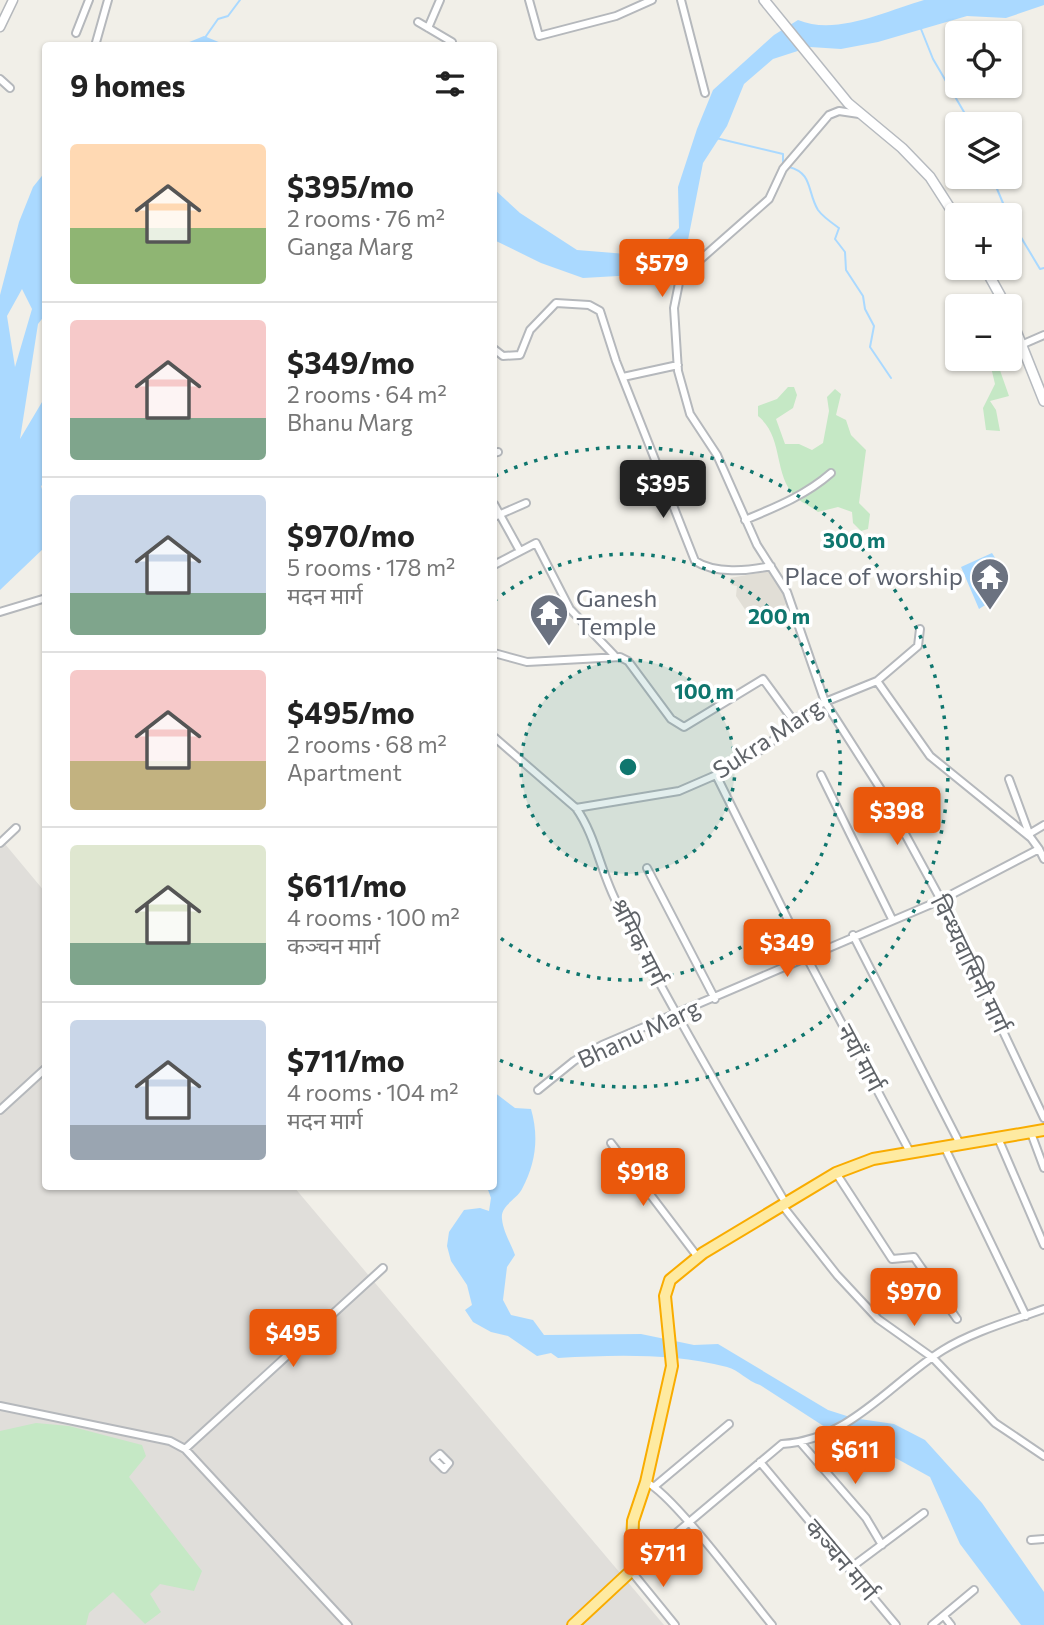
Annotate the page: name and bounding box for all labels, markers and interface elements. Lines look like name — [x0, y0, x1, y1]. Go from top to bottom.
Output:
map controls — [945, 21, 1022, 371]
button: locate — [945, 21, 1022, 98]
icon: filters — [431, 65, 469, 103]
text: 9 homes — [70, 66, 185, 103]
button: layers — [945, 112, 1022, 189]
text: $395/mo — [287, 167, 414, 204]
icon: home — [126, 172, 210, 256]
button: + — [945, 203, 1022, 280]
text: 2 rooms · 76 m² — [287, 204, 445, 232]
text: Ganga Marg — [287, 232, 413, 260]
pin: $579 — [621, 240, 703, 299]
text: $579 — [635, 248, 689, 276]
button: − — [945, 294, 1022, 371]
text: $349/mo — [287, 343, 415, 380]
icon: home — [126, 348, 210, 432]
text: 2 rooms · 64 m² — [287, 380, 447, 408]
text: Bhanu Marg — [287, 408, 413, 436]
pin: $395 — [622, 461, 704, 520]
text: $395 — [636, 469, 690, 497]
text: $970/mo — [287, 516, 415, 553]
icon: home — [126, 523, 210, 607]
text: 300 m — [823, 527, 885, 552]
text: 5 rooms · 178 m² — [287, 553, 455, 581]
temple icon: Place of worship — [969, 556, 1011, 611]
place label: Place of worship — [785, 561, 963, 590]
text: मदन मार्ग — [287, 581, 363, 609]
place label: Ganesh Temple — [576, 583, 657, 640]
temple icon: Ganesh Temple — [528, 592, 570, 647]
text: 200 m — [748, 603, 810, 628]
text: 100 m — [674, 678, 734, 703]
street label: Sukra Marg — [707, 692, 827, 784]
text: $495/mo — [287, 693, 415, 730]
icon: home — [126, 698, 210, 782]
text: 2 rooms · 68 m² — [287, 730, 447, 758]
centre of rings — [616, 755, 640, 779]
text: Apartment — [287, 758, 402, 786]
pin: $398 — [856, 788, 938, 847]
text: $398 — [869, 796, 925, 824]
text: $611/mo — [287, 866, 407, 903]
icon: home — [126, 873, 210, 957]
street label: विन्ध्यवासिनी मार्ग — [926, 890, 1018, 1038]
street label: श्रमिक मार्ग — [605, 893, 674, 991]
text: 4 rooms · 100 m² — [287, 903, 460, 931]
pin: $349 — [746, 920, 828, 979]
text: $349 — [760, 928, 814, 956]
text: कञ्चन मार्ग — [287, 931, 380, 959]
street label: Bhanu Marg — [573, 992, 704, 1074]
street label: नयाँ मार्ग — [832, 1019, 892, 1097]
text: $711/mo — [287, 1041, 405, 1078]
icon: home — [126, 1048, 210, 1132]
text: 4 rooms · 104 m² — [287, 1078, 459, 1106]
text: मदन मार्ग — [287, 1106, 363, 1134]
pin: $918 — [602, 1148, 684, 1208]
text: $918 — [617, 1157, 669, 1185]
pin: $970 — [873, 1268, 955, 1328]
text: $970 — [887, 1277, 941, 1305]
pin: $495 — [252, 1310, 334, 1369]
text: $495 — [266, 1318, 320, 1346]
pin: $611 — [814, 1426, 896, 1486]
text: $611 — [831, 1435, 879, 1463]
street label: कञ्चन मार्ग — [800, 1512, 885, 1606]
pin: $711 — [622, 1530, 704, 1589]
text: $711 — [640, 1538, 686, 1566]

